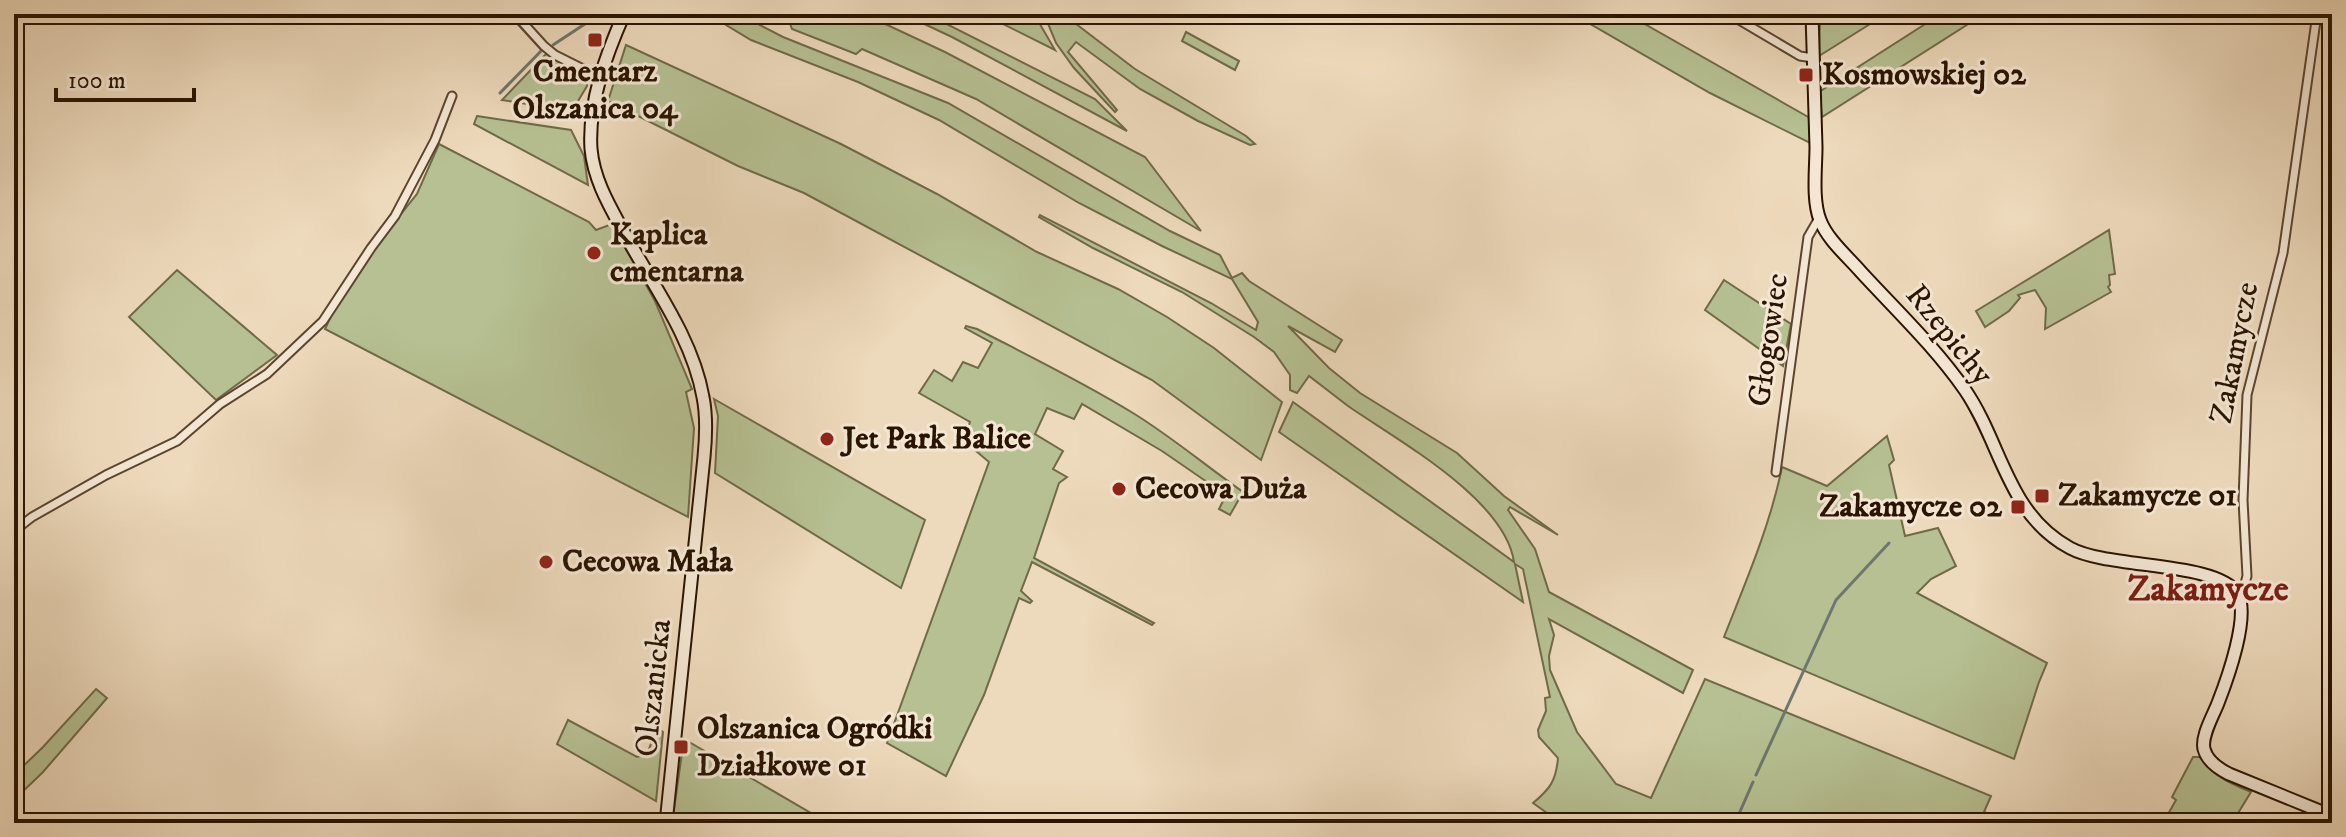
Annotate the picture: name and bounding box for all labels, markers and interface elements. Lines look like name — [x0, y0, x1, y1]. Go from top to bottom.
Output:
marker: Cmentarz Olszanica 04 — [586, 31, 604, 49]
scale bar — [56, 52, 194, 102]
place label: Cmentarz Olszanica 04 — [513, 52, 679, 129]
place label: Kosmowskiej 02 — [1822, 55, 2026, 95]
text: 100 m — [68, 66, 126, 96]
marker: Kosmowskiej 02 — [1797, 66, 1815, 84]
place label: Kaplica cmentarna — [610, 215, 744, 292]
marker: Kaplica cmentarna — [585, 244, 603, 262]
street label: Głogowiec — [1740, 271, 1798, 409]
street label: Rzepichy — [1896, 276, 2002, 394]
street label: Zakamycze — [2202, 279, 2268, 427]
place label: Jet Park Balice — [840, 419, 1031, 459]
marker: Jet Park Balice — [818, 430, 836, 448]
place label: Cecowa Duża — [1135, 469, 1307, 509]
place label: Zakamycze 01 — [2058, 476, 2237, 516]
marker: Cecowa Duża — [1110, 480, 1128, 498]
place label: Zakamycze 02 — [1819, 487, 2002, 527]
marker: Zakamycze 01 — [2033, 487, 2051, 505]
marker: Zakamycze 02 — [2009, 498, 2027, 516]
place label: Cecowa Mała — [562, 542, 733, 582]
marker: Cecowa Mała — [537, 553, 555, 571]
district label: Zakamycze — [2127, 567, 2289, 612]
street label: Olszanicka — [627, 617, 681, 759]
place label: Olszanica Ogródki Działkowe 01 — [697, 709, 932, 786]
marker: Olszanica Ogródki Działkowe 01 — [672, 738, 690, 756]

